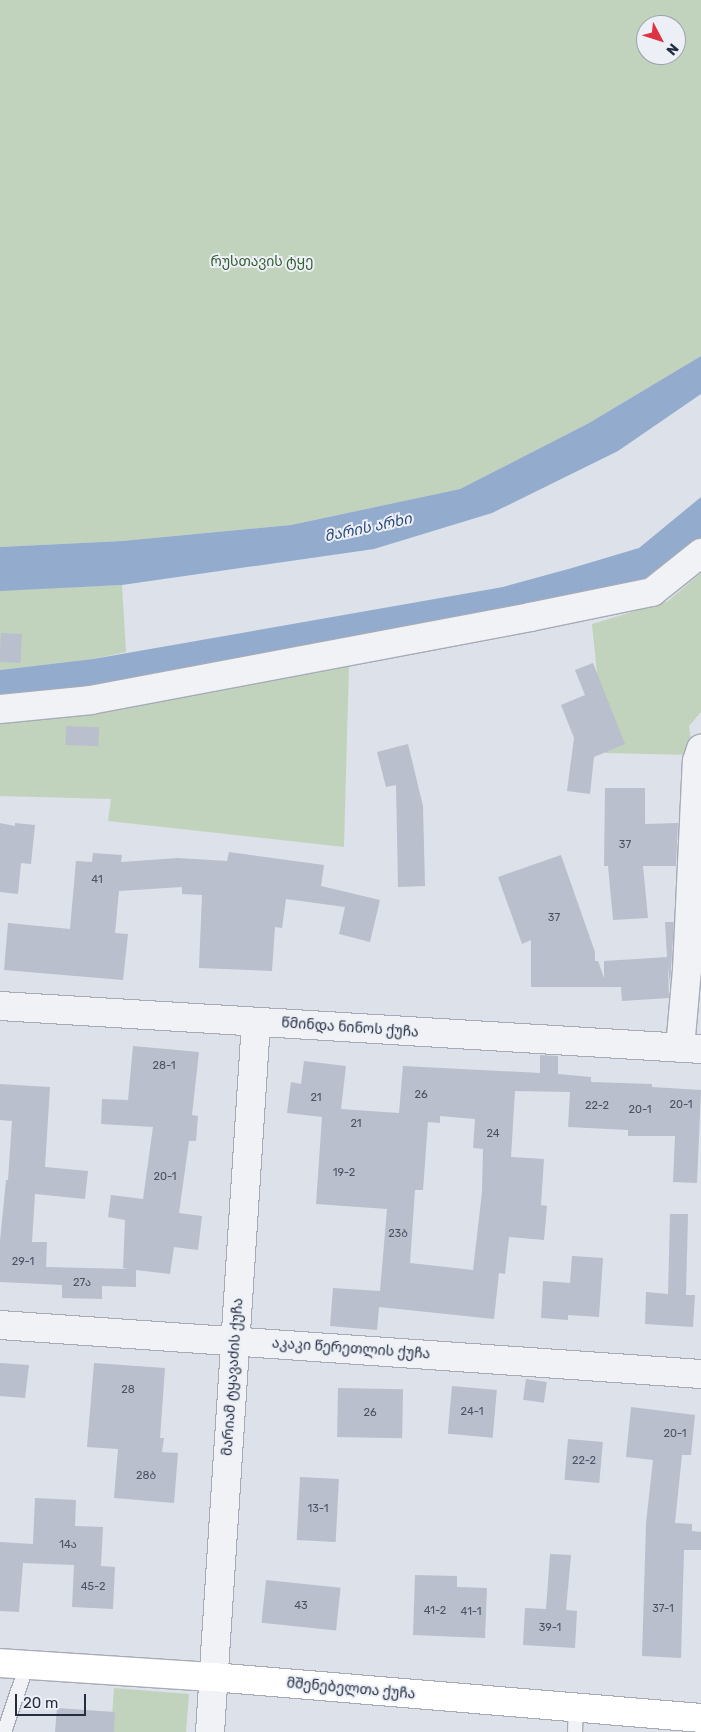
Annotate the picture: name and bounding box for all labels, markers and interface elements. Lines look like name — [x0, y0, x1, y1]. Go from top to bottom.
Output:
north arrow — [636, 15, 686, 65]
text: N — [662, 40, 682, 59]
park label: რუსთავის ტყე — [211, 254, 313, 270]
water label: მარის არხი — [323, 510, 413, 546]
house number: 37 — [619, 838, 631, 852]
house number: 41 — [91, 873, 103, 887]
house number: 37 — [548, 911, 560, 925]
street label: წმინდა ნინოს ქუჩა — [281, 1015, 419, 1041]
house number: 28-1 — [152, 1059, 176, 1073]
house number: 26 — [414, 1088, 428, 1102]
house number: 21 — [310, 1091, 322, 1105]
house number: 20-1 — [669, 1098, 693, 1112]
house number: 22-2 — [585, 1099, 609, 1113]
house number: 20-1 — [628, 1103, 652, 1117]
house number: 21 — [350, 1117, 362, 1131]
house number: 24 — [486, 1127, 500, 1141]
house number: 19-2 — [333, 1166, 355, 1180]
house number: 20-1 — [153, 1170, 177, 1184]
house number: 23ბ — [388, 1227, 408, 1241]
house number: 29-1 — [12, 1255, 34, 1269]
house number: 27ა — [73, 1276, 91, 1290]
street label: მარიამ ტყავაძის ქუჩა — [219, 1298, 247, 1456]
street label: აკაკი წერეთლის ქუჩა — [271, 1335, 431, 1363]
house number: 28 — [121, 1383, 135, 1397]
house number: 24-1 — [461, 1405, 483, 1419]
house number: 26 — [363, 1406, 377, 1420]
house number: 20-1 — [663, 1427, 687, 1441]
house number: 22-2 — [572, 1454, 596, 1468]
house number: 28ბ — [136, 1469, 156, 1483]
house number: 13-1 — [308, 1502, 328, 1516]
house number: 14ა — [59, 1538, 77, 1552]
house number: 45-2 — [81, 1580, 105, 1594]
house number: 43 — [294, 1599, 308, 1613]
house number: 37-1 — [652, 1602, 674, 1616]
house number: 41-2 — [424, 1604, 446, 1618]
house number: 41-1 — [461, 1605, 481, 1619]
house number: 39-1 — [539, 1621, 561, 1635]
street label: მშენებელთა ქუჩა — [286, 1675, 416, 1703]
scale bar — [18, 1684, 89, 1716]
text: 20 m — [23, 1694, 58, 1712]

